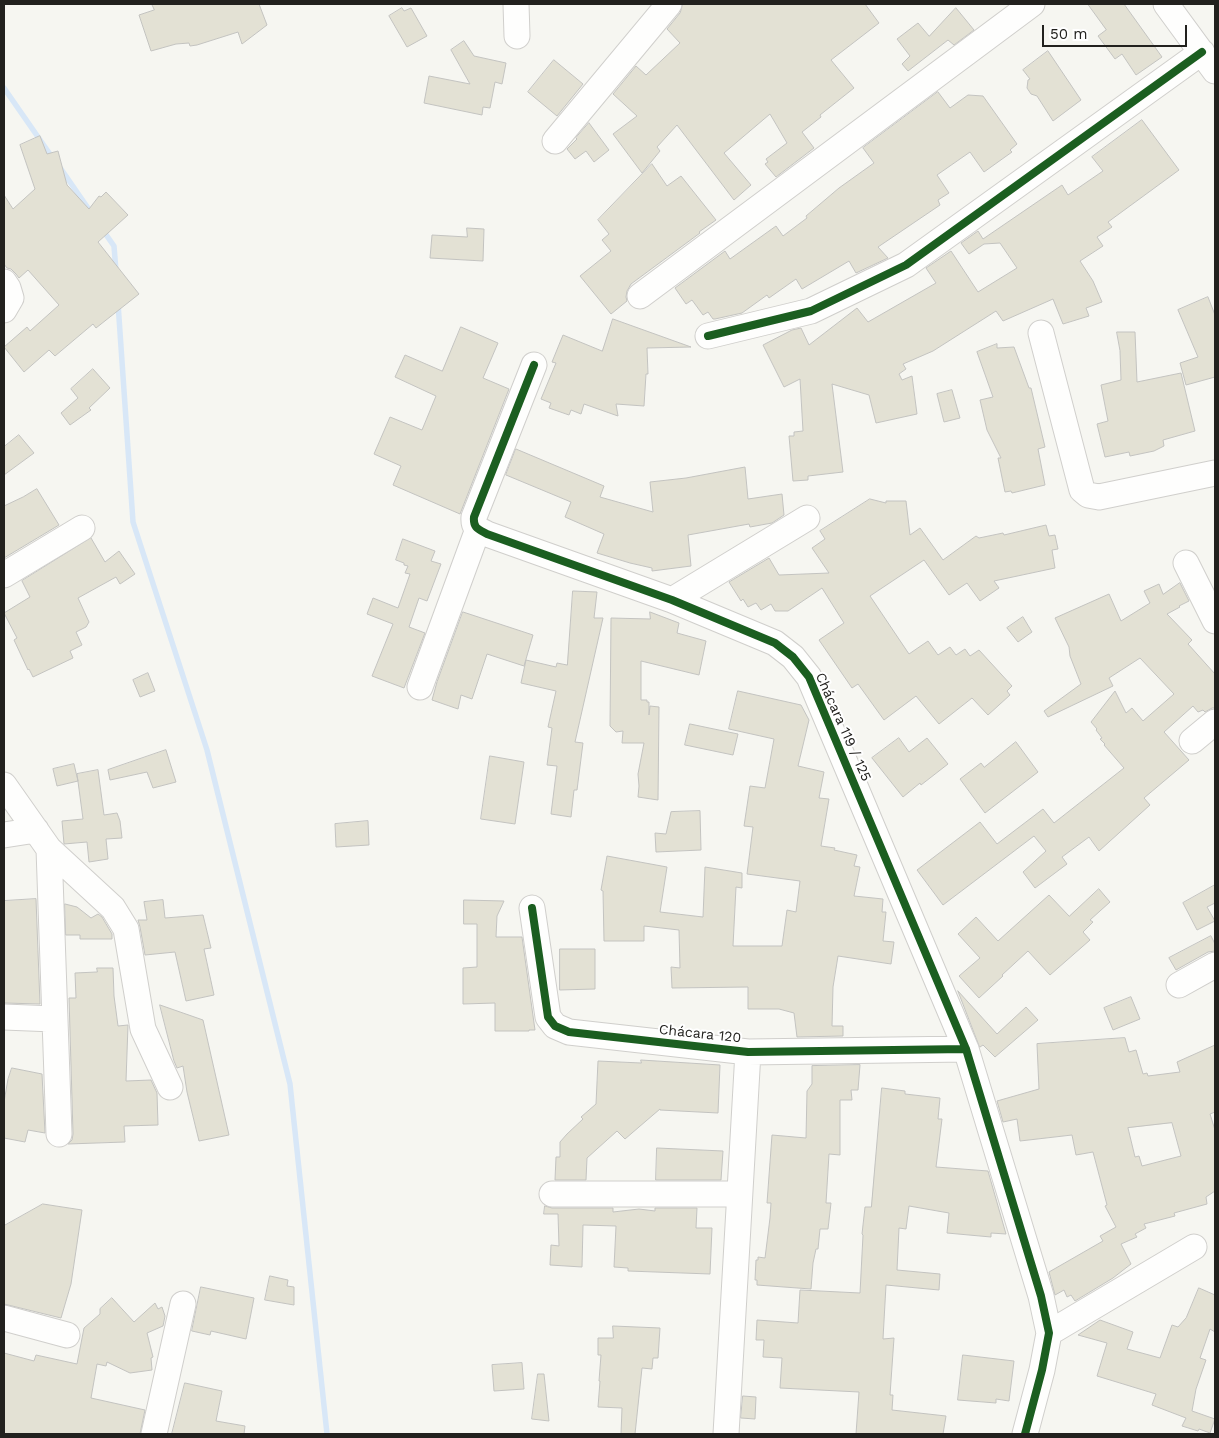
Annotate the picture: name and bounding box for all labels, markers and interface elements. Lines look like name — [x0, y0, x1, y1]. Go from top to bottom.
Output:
scale bar — [1044, 15, 1189, 47]
text: 50 m — [1050, 25, 1087, 43]
street label: Chácara 119 / 125 — [811, 670, 875, 784]
street label: Chácara 120 — [658, 1021, 742, 1047]

